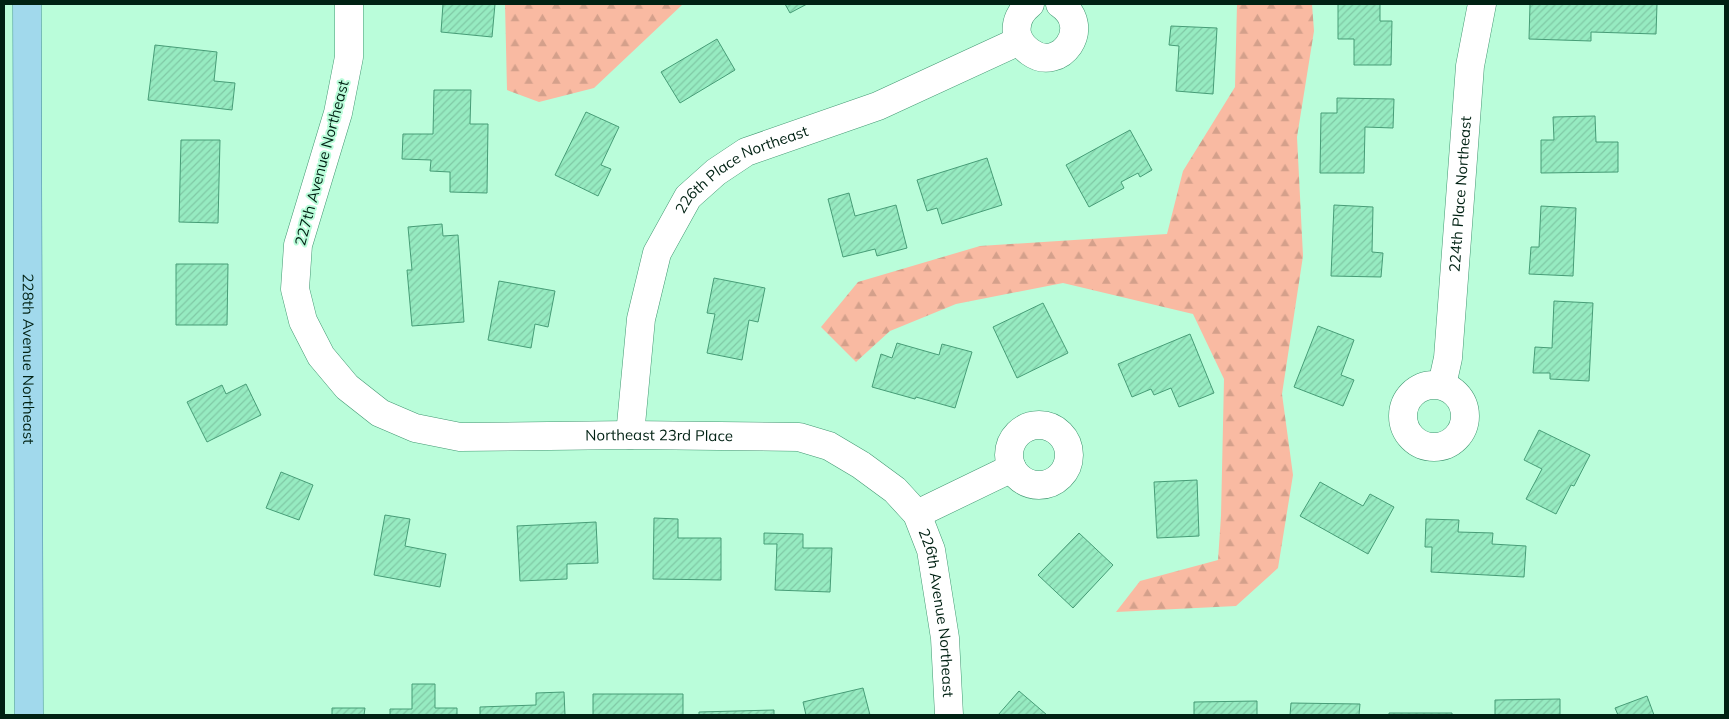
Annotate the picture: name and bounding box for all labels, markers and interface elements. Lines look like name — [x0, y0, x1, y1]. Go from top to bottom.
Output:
street label: 227th Avenue Northeast — [290, 78, 353, 248]
street label: 224th Place Northeast — [1445, 115, 1475, 273]
street label: 226th Place Northeast — [671, 121, 810, 217]
street label: 228th Avenue Northeast — [19, 274, 38, 444]
street label: Northeast 23rd Place — [585, 425, 733, 445]
street label: 226th Avenue Northeast — [915, 526, 958, 698]

